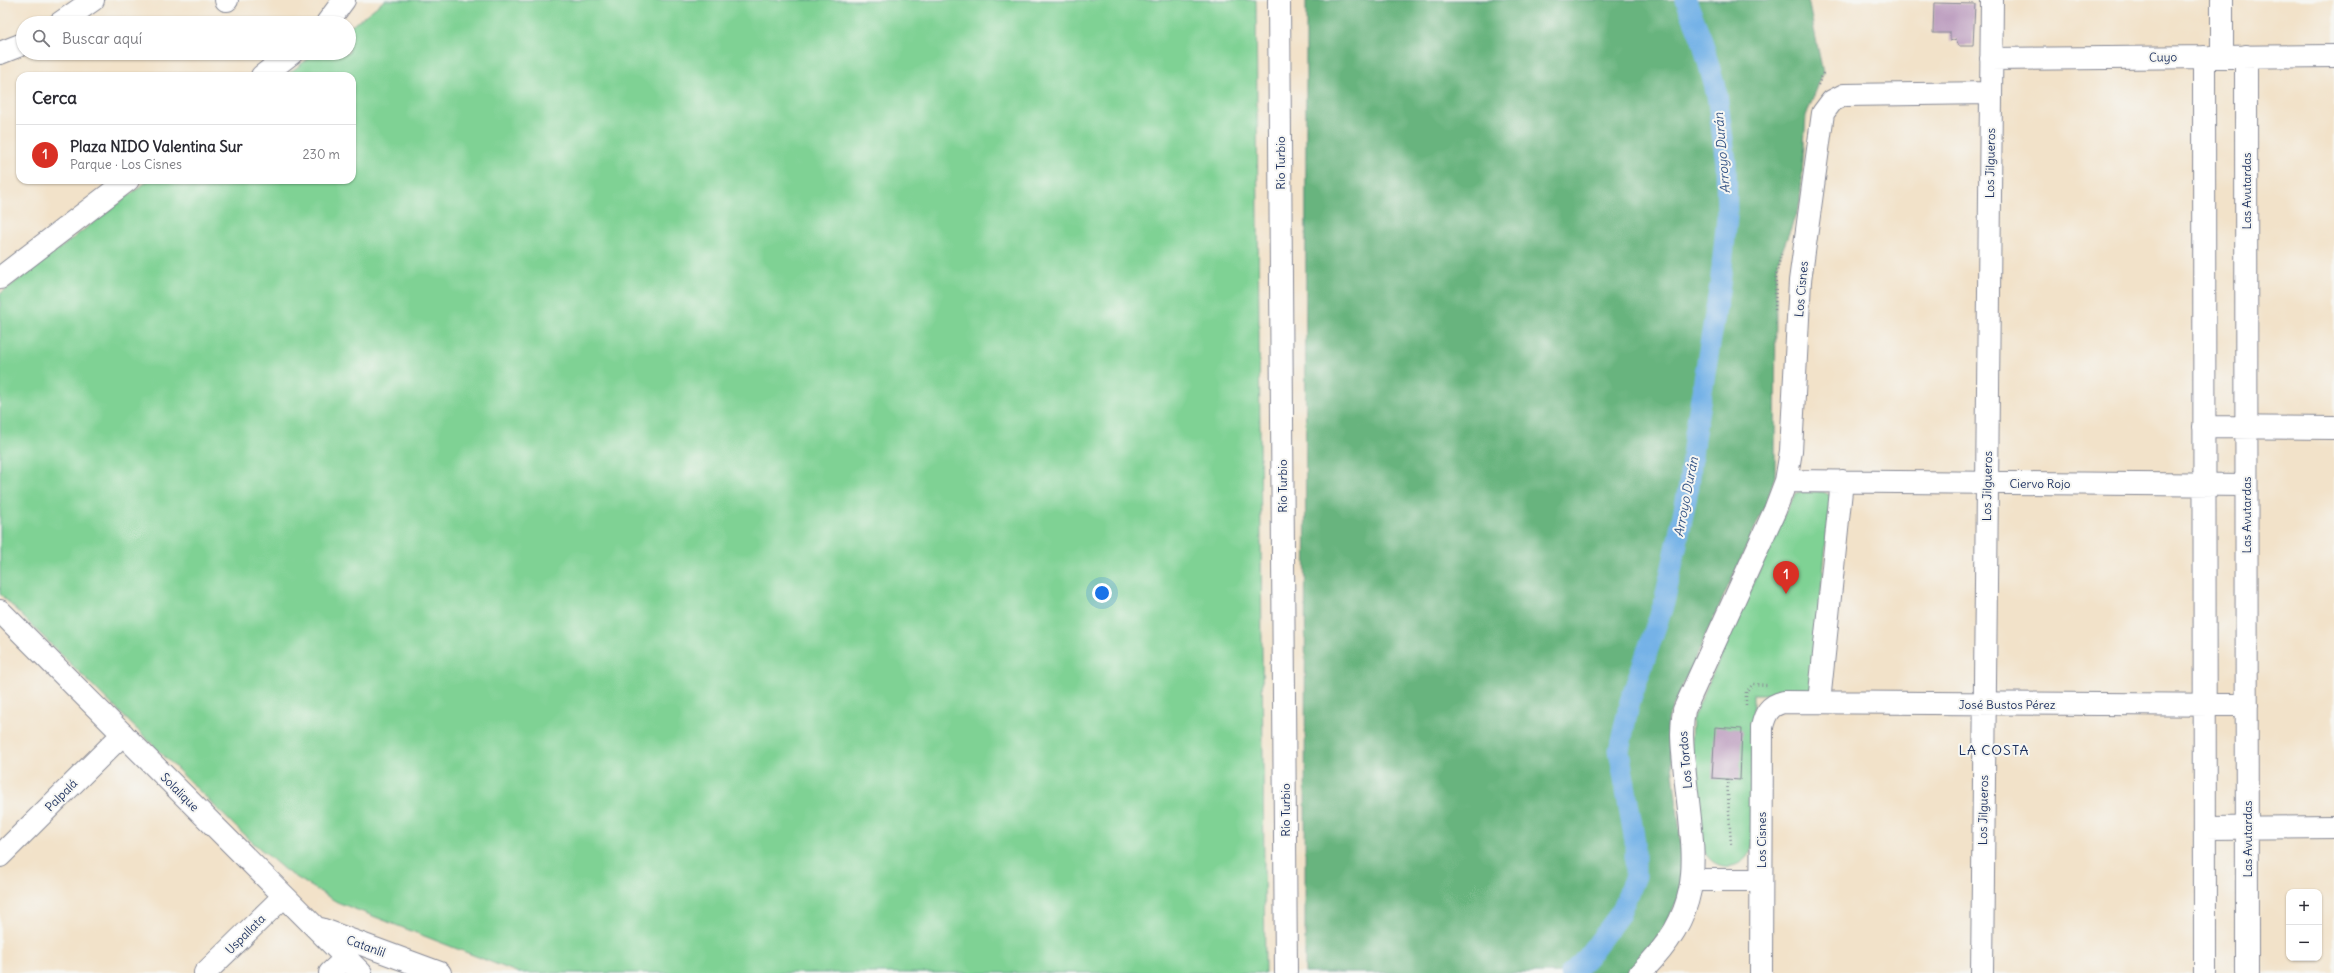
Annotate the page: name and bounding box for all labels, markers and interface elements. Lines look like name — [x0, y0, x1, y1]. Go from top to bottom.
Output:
search box — [16, 16, 356, 60]
icon: search — [30, 27, 52, 49]
text: Buscar aquí — [62, 29, 142, 48]
street label: Cuyo — [2149, 49, 2177, 65]
text: Cerca — [32, 87, 77, 109]
water label: Arroyo Durán — [1710, 112, 1734, 194]
street label: Los Jilgueros — [1982, 128, 1998, 198]
street label: Río Turbio — [1273, 136, 1288, 190]
text: Plaza NIDO Valentina Sur — [70, 137, 243, 156]
text: 1 — [42, 146, 48, 163]
text: 230 m — [302, 146, 340, 163]
street label: Las Avutardas — [2239, 152, 2254, 230]
text: Parque · Los Cisnes — [70, 156, 182, 173]
street label: Los Cisnes — [1791, 260, 1811, 318]
street label: Los Jilgueros — [1979, 451, 1995, 521]
water label: Arroyo Durán — [1670, 455, 1702, 538]
street label: Río Turbio — [1275, 459, 1290, 513]
street label: Ciervo Rojo — [2009, 476, 2071, 491]
street label: Las Avutardas — [2239, 476, 2254, 554]
pin: 1 — [1773, 561, 1799, 594]
your location — [1092, 583, 1112, 603]
street label: José Bustos Pérez — [1959, 697, 2056, 712]
street label: Los Tordos — [1675, 731, 1695, 789]
district label: LA COSTA — [1958, 741, 2030, 759]
street label: Solalique — [158, 770, 202, 814]
street label: Los Jilgueros — [1975, 775, 1991, 845]
street label: Palpalá — [42, 776, 80, 814]
street label: Río Turbio — [1278, 783, 1293, 837]
street label: Las Avutardas — [2240, 800, 2255, 878]
street label: Los Cisnes — [1754, 812, 1769, 868]
map controls — [2286, 889, 2322, 961]
button: + — [2286, 889, 2322, 925]
street label: Uspallata — [222, 911, 268, 957]
button: − — [2286, 925, 2322, 961]
street label: Catanlil — [344, 932, 388, 960]

